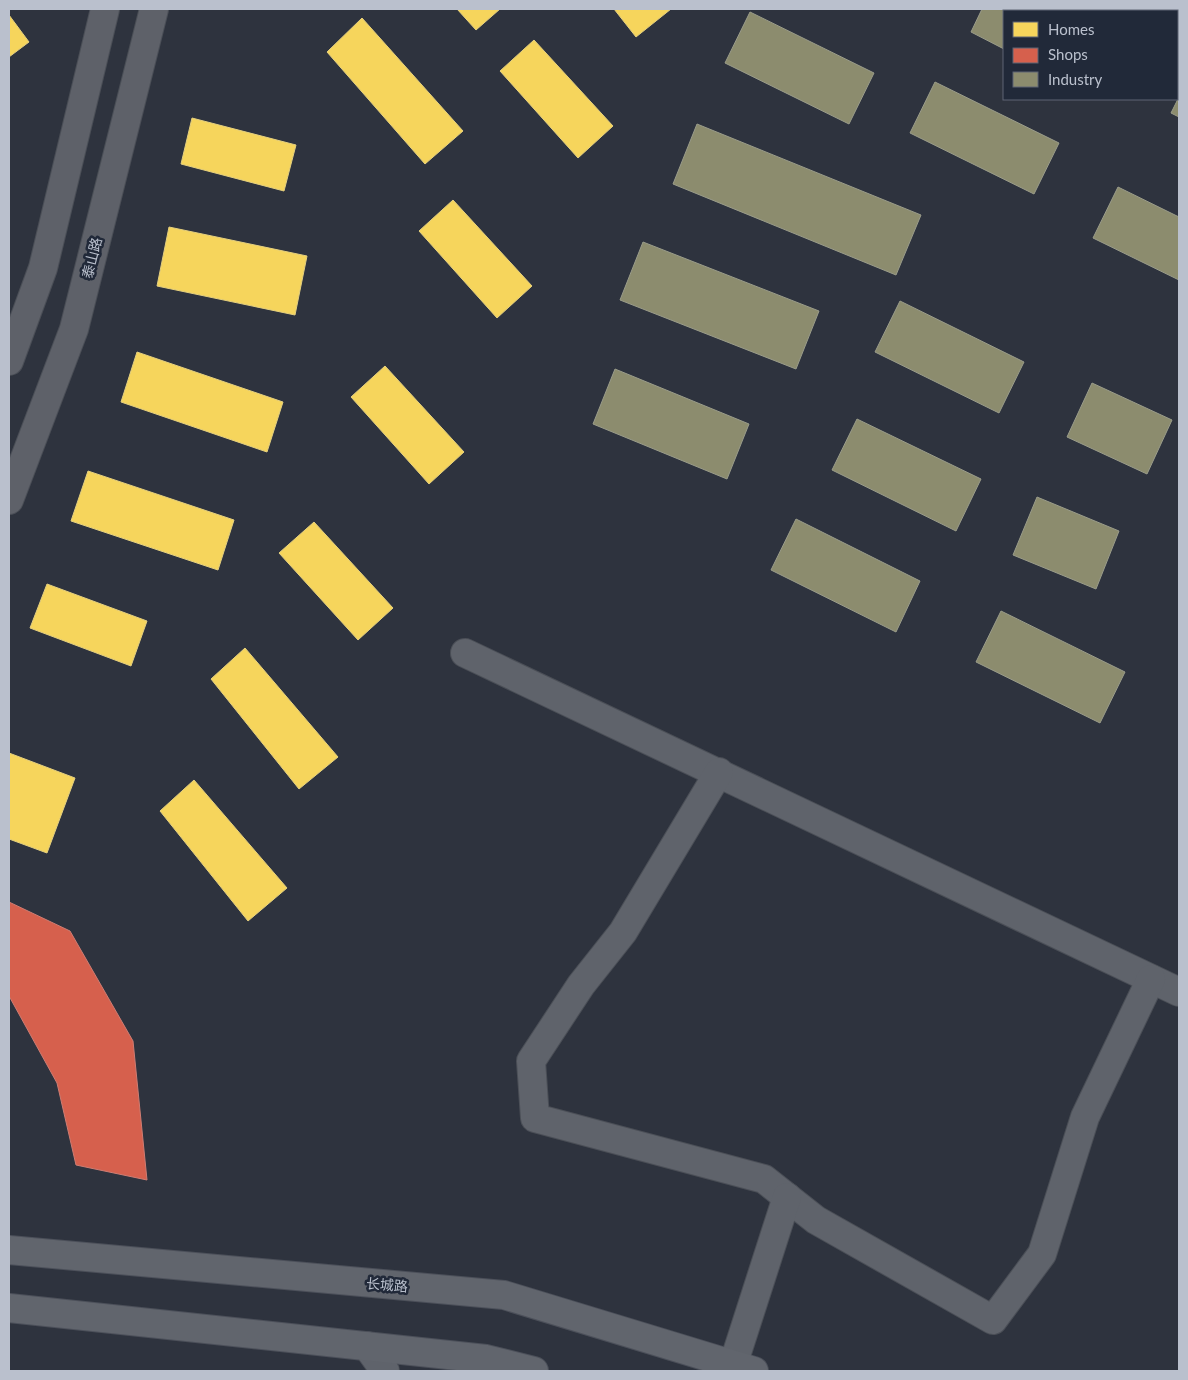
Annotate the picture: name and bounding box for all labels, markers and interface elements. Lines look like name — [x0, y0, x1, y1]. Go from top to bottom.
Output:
legend — [1003, 10, 1178, 100]
text: Homes — [1048, 20, 1094, 38]
text: Shops — [1048, 45, 1088, 63]
text: Industry — [1048, 70, 1103, 88]
street label: 泰山路 — [78, 235, 105, 280]
street label: 长城路 — [365, 1274, 409, 1295]

